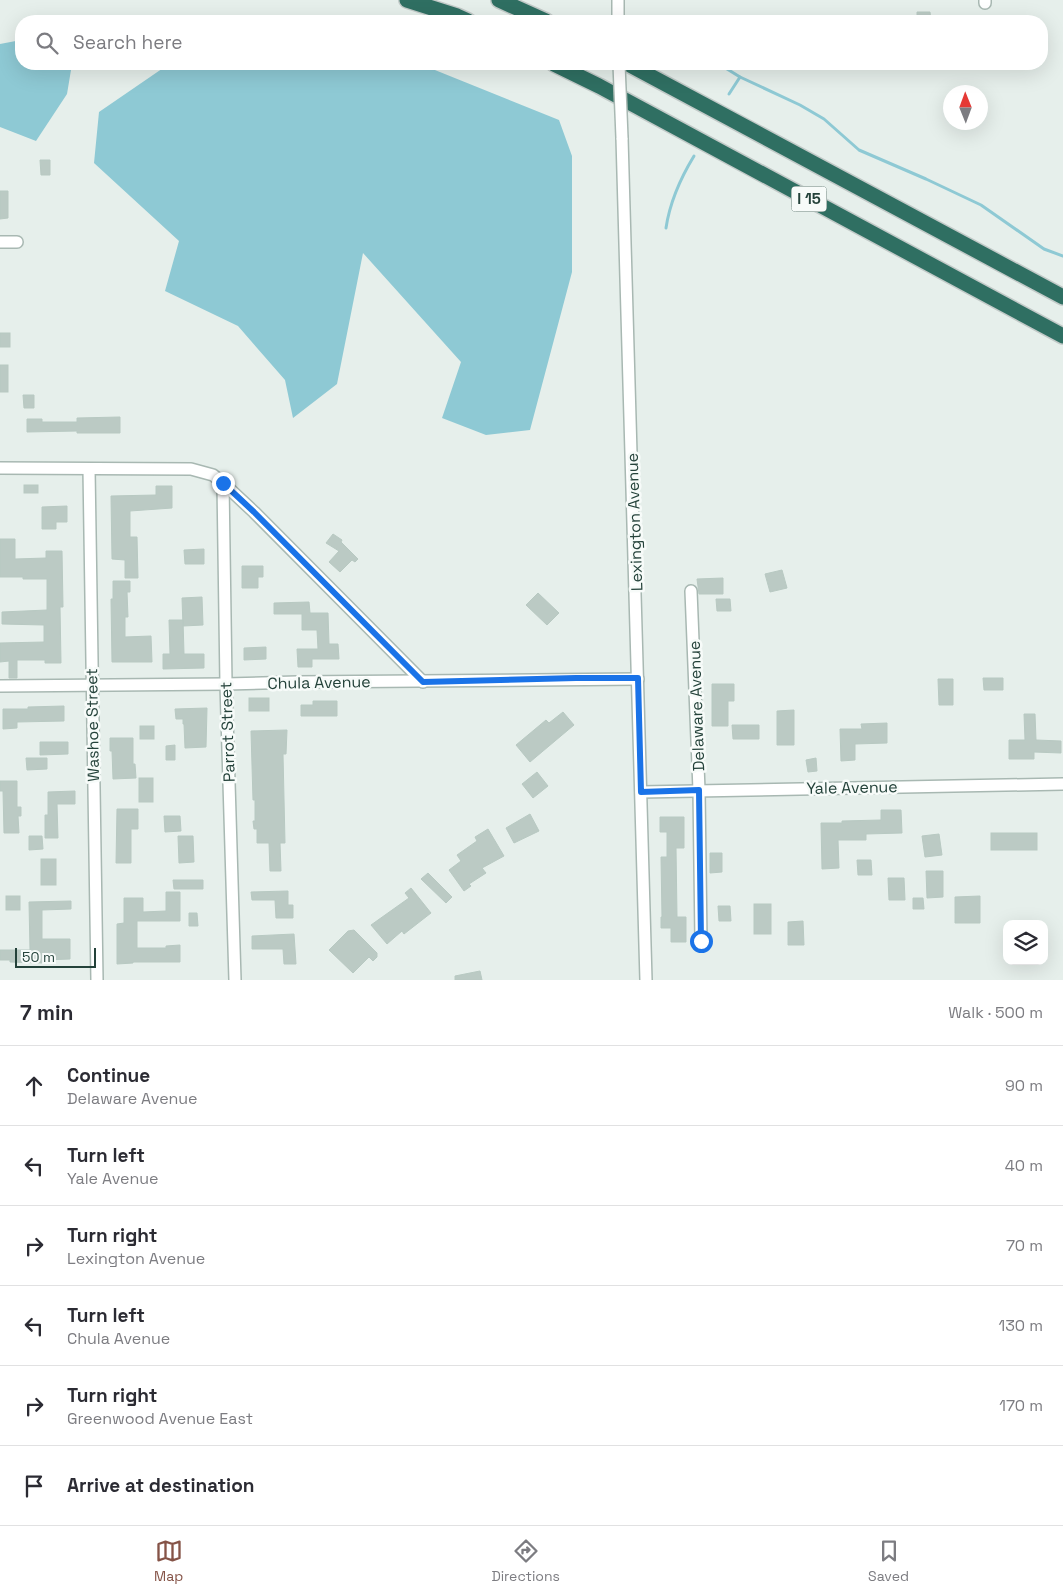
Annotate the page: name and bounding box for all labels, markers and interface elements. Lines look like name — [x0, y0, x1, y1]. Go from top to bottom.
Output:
search box — [15, 15, 1048, 70]
icon: search — [33, 29, 61, 57]
text: Search here — [73, 30, 183, 55]
north arrow — [943, 85, 988, 130]
road number: I 15 — [792, 186, 826, 212]
street label: Lexington Avenue — [622, 453, 647, 591]
route end — [212, 472, 235, 495]
street label: Delaware Avenue — [684, 640, 709, 772]
street label: Washoe Street — [81, 668, 104, 782]
street label: Chula Avenue — [267, 671, 371, 694]
street label: Parrot Street — [215, 681, 240, 782]
street label: Yale Avenue — [806, 776, 898, 799]
map controls — [1003, 920, 1048, 965]
button: layers — [1003, 920, 1048, 965]
route start — [690, 930, 713, 953]
scale bar — [15, 945, 96, 968]
text: 50 m — [22, 948, 55, 966]
text: 7 min — [20, 999, 73, 1026]
text: Walk · 500 m — [948, 1002, 1043, 1023]
text: Continue — [67, 1063, 150, 1088]
icon: ahead — [20, 1072, 48, 1100]
text: 90 m — [1005, 1075, 1043, 1096]
text: Delaware Avenue — [67, 1088, 198, 1109]
text: Turn left — [67, 1143, 145, 1168]
icon: left — [20, 1152, 48, 1180]
text: 40 m — [1005, 1155, 1043, 1176]
text: Yale Avenue — [67, 1168, 158, 1189]
text: Turn right — [67, 1223, 157, 1248]
icon: right — [20, 1232, 48, 1260]
text: 70 m — [1006, 1235, 1043, 1256]
text: Lexington Avenue — [67, 1248, 205, 1269]
text: Turn left — [67, 1303, 145, 1328]
icon: left — [20, 1312, 48, 1340]
text: 130 m — [999, 1315, 1043, 1336]
text: Chula Avenue — [67, 1328, 170, 1349]
text: Turn right — [67, 1383, 157, 1408]
icon: right — [20, 1392, 48, 1420]
text: 170 m — [999, 1395, 1043, 1416]
text: Greenwood Avenue East — [67, 1408, 253, 1429]
icon: arrive — [20, 1472, 48, 1500]
text: Arrive at destination — [67, 1473, 255, 1498]
tab: Map — [154, 1537, 183, 1585]
tab: Directions — [491, 1537, 560, 1585]
tab: Saved — [868, 1537, 909, 1585]

